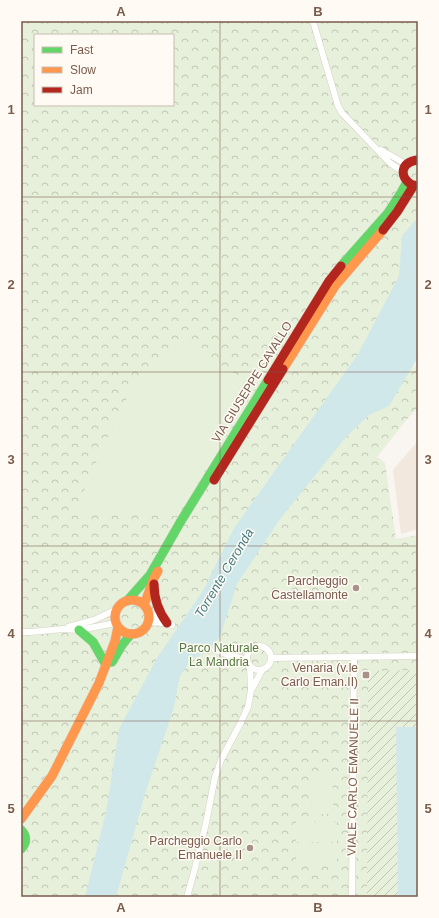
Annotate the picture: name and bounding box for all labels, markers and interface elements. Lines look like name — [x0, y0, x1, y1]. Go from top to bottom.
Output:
text: A — [116, 4, 126, 19]
text: B — [313, 4, 323, 19]
legend — [34, 34, 174, 106]
text: Fast — [70, 43, 94, 57]
text: Slow — [70, 63, 96, 77]
text: Jam — [70, 83, 93, 97]
text: 1 — [7, 102, 15, 117]
text: 1 — [424, 102, 432, 117]
text: 2 — [7, 277, 15, 292]
text: 2 — [424, 277, 432, 292]
street label: VIA GIUSEPPE CAVALLO — [209, 319, 295, 445]
text: 3 — [7, 452, 15, 467]
text: 3 — [424, 452, 432, 467]
water label: Torrente Ceronda — [191, 526, 257, 620]
place label: Parcheggio Castellamonte — [271, 574, 348, 602]
marker: Parcheggio Castellamonte — [351, 583, 361, 593]
text: 4 — [7, 626, 15, 641]
text: 4 — [424, 626, 432, 641]
park label: Parco Naturale La Mandria — [179, 641, 259, 669]
place label: Venaria (v.le Carlo Eman.II) — [281, 661, 358, 689]
marker: Venaria (v.le Carlo Eman.II) — [361, 670, 371, 680]
street label: VIALE CARLO EMANUELE II — [345, 698, 361, 856]
text: 5 — [7, 801, 15, 816]
text: 5 — [424, 801, 432, 816]
place label: Parcheggio Carlo Emanuele II — [149, 834, 242, 862]
marker: Parcheggio Carlo Emanuele II — [245, 843, 255, 853]
text: A — [116, 900, 126, 915]
text: B — [313, 900, 323, 915]

